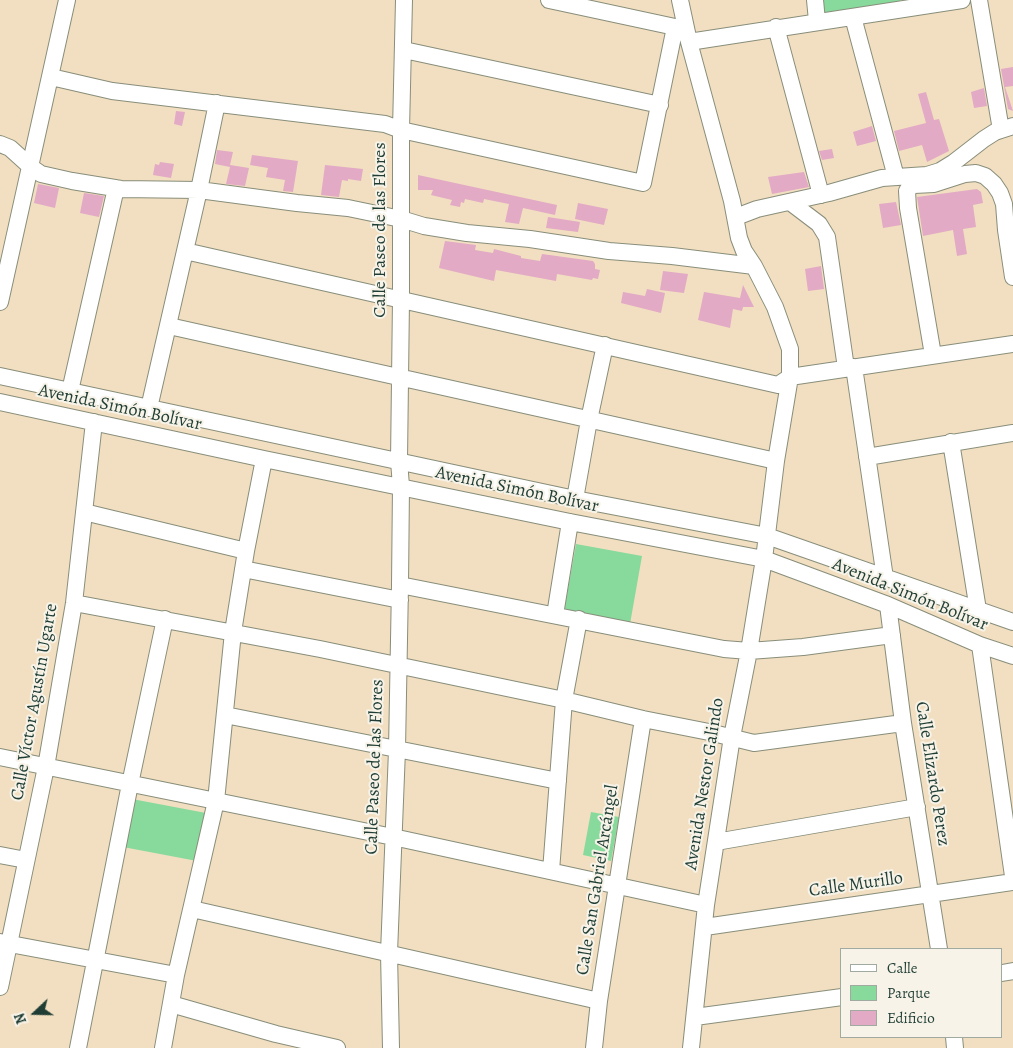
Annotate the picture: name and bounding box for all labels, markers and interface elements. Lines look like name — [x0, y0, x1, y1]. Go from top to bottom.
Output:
street label: Calle Paseo de las Flores — [370, 142, 392, 318]
street label: Avenida Simón Bolívar — [36, 380, 204, 436]
street label: Avenida Simón Bolívar — [433, 462, 601, 518]
street label: Avenida Simón Bolívar — [829, 554, 991, 636]
street label: Calle Víctor Agustín Ugarte — [7, 602, 63, 802]
street label: Calle Paseo de las Flores — [361, 679, 389, 855]
street label: Avenida Nestor Galindo — [681, 696, 729, 872]
street label: Calle Elizardo Perez — [910, 700, 954, 848]
street label: Calle San Gabriel Arcángel — [572, 783, 624, 977]
street label: Calle Murillo — [808, 868, 904, 902]
legend — [840, 948, 1003, 1038]
text: Calle — [887, 958, 917, 978]
text: Parque — [887, 983, 930, 1003]
north arrow — [10, 988, 60, 1038]
text: Edificio — [887, 1008, 935, 1028]
text: N — [10, 1010, 31, 1027]

